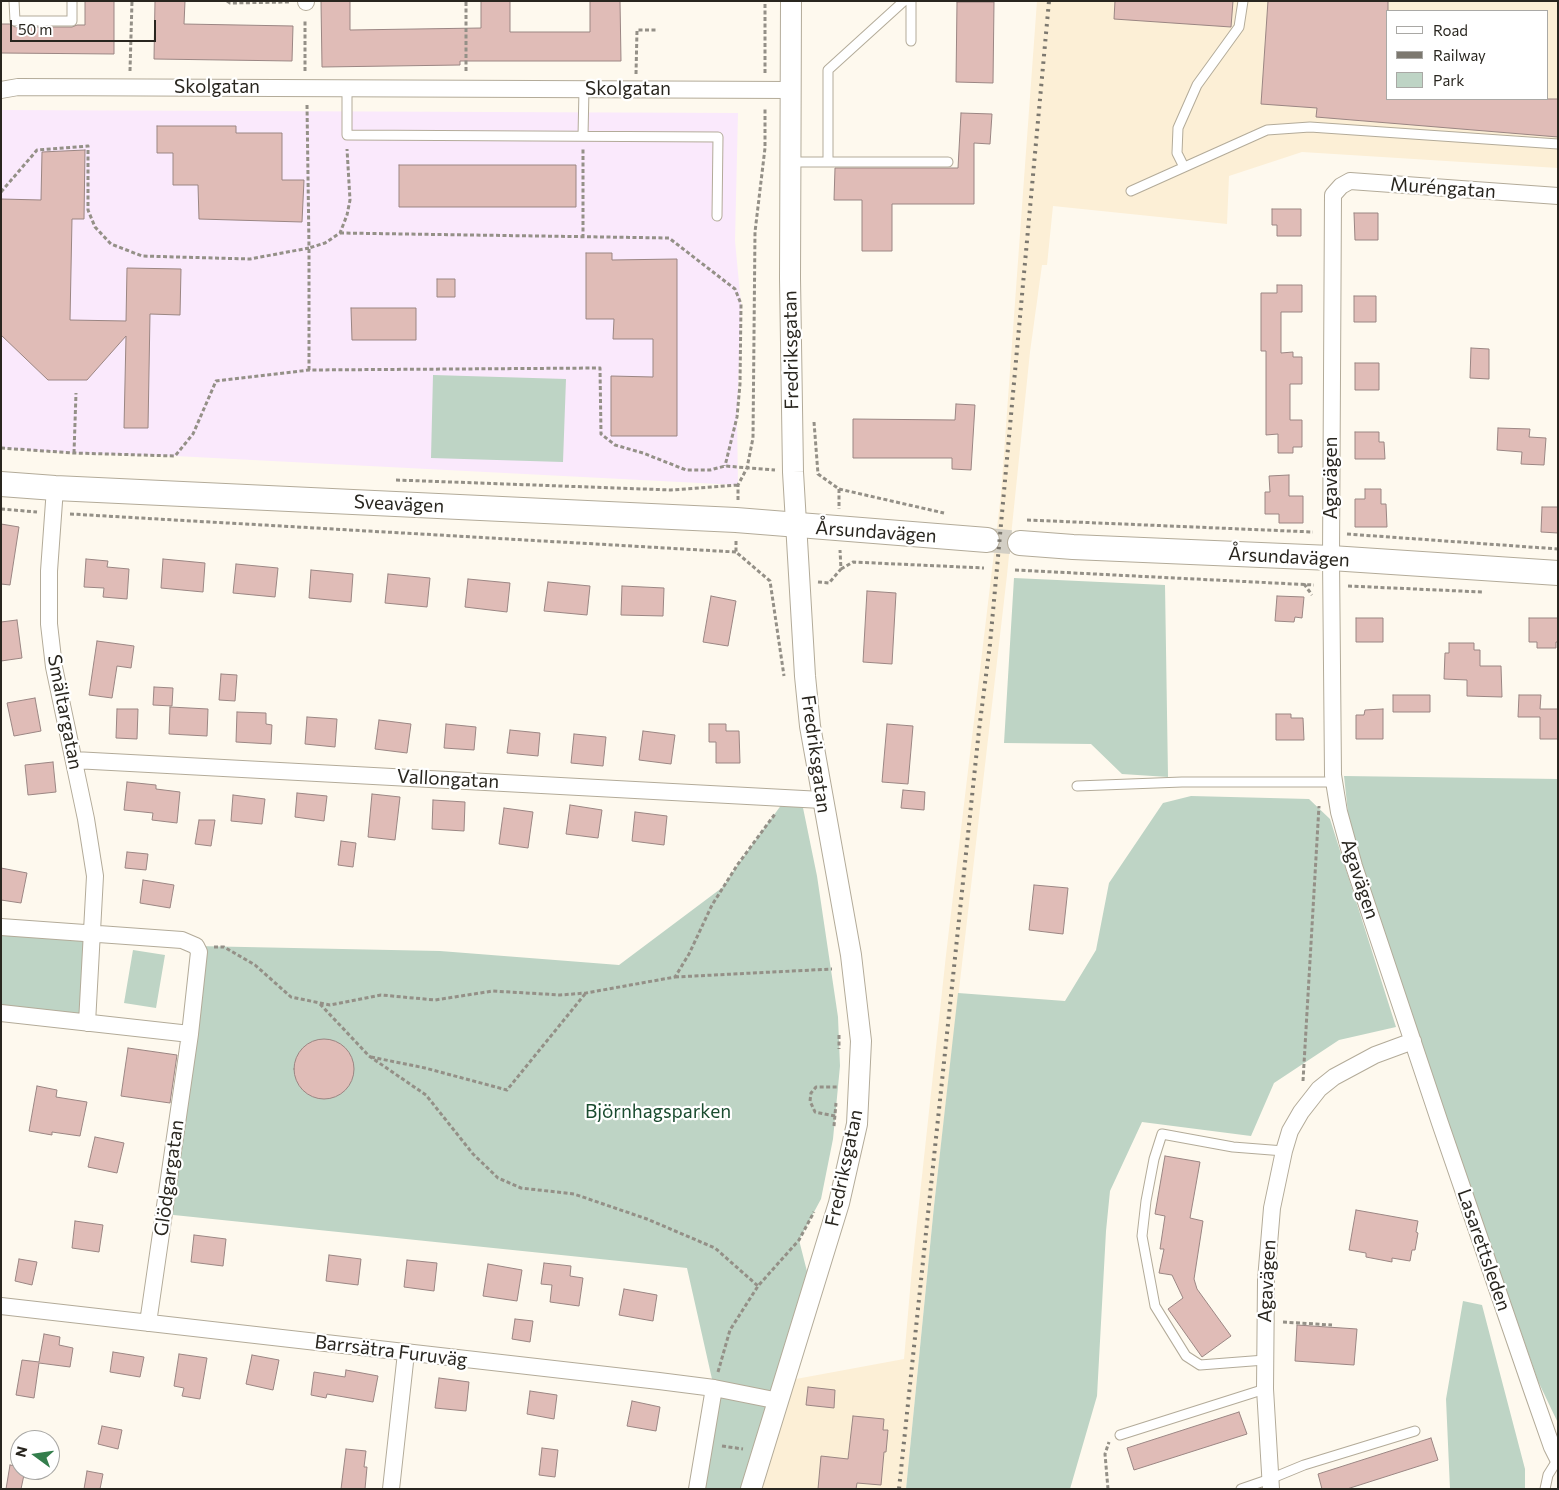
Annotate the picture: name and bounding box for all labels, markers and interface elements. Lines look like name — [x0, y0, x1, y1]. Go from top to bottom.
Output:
scale bar — [12, 10, 159, 42]
legend — [1386, 10, 1549, 100]
text: 50 m — [18, 20, 52, 38]
text: Road — [1433, 21, 1468, 39]
text: Railway — [1433, 46, 1486, 64]
text: Park — [1433, 71, 1464, 89]
street label: Skolgatan — [174, 76, 260, 98]
street label: Skolgatan — [585, 78, 671, 100]
street label: Muréngatan — [1390, 173, 1496, 203]
street label: Fredriksgatan — [779, 290, 803, 410]
street label: Agavägen — [1320, 437, 1342, 519]
street label: Sveavägen — [353, 490, 445, 518]
street label: Årsundavägen — [815, 516, 937, 548]
street label: Årsundavägen — [1228, 542, 1350, 572]
street label: Smältargatan — [43, 653, 87, 771]
street label: Fredriksgatan — [796, 693, 836, 815]
street label: Vallongatan — [396, 765, 500, 793]
street label: Agavägen — [1336, 836, 1384, 922]
park label: Björnhagsparken — [585, 1101, 731, 1123]
street label: Fredriksgatan — [820, 1107, 868, 1229]
street label: Glödgargatan — [150, 1118, 188, 1238]
street label: Lasarettsleden — [1452, 1186, 1516, 1314]
street label: Agavägen — [1253, 1239, 1281, 1323]
street label: Barrsätra Furuväg — [313, 1330, 469, 1372]
north arrow — [10, 1430, 60, 1480]
text: N — [11, 1444, 30, 1459]

